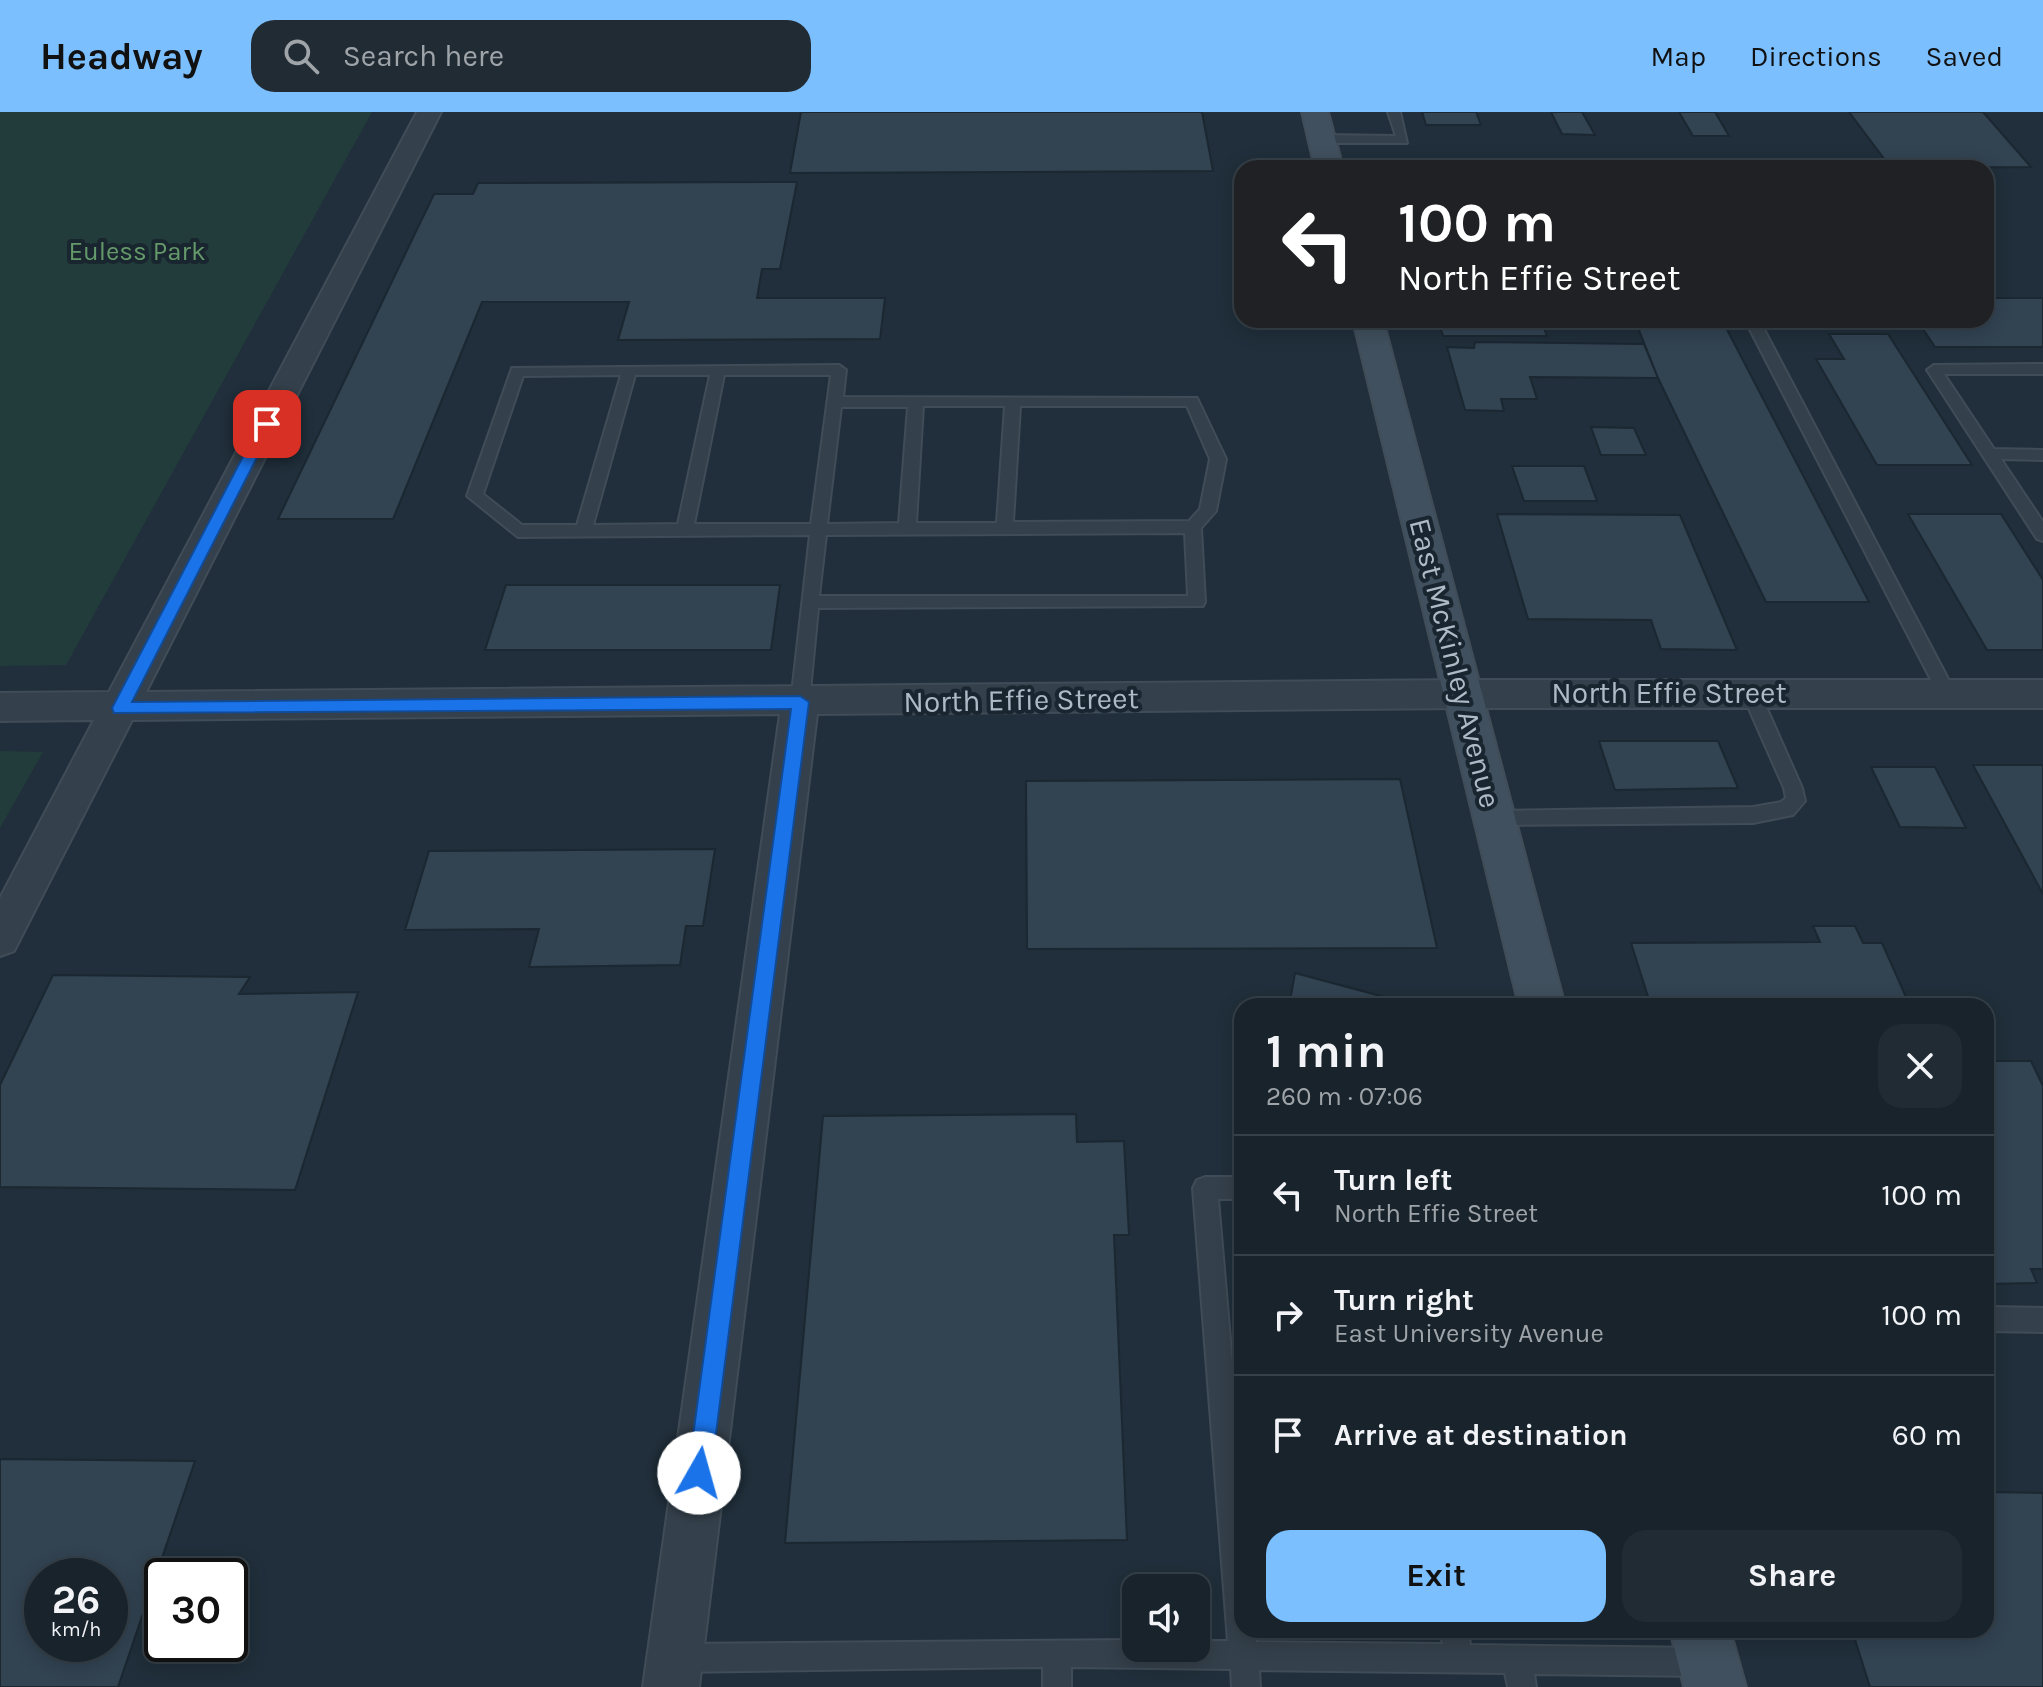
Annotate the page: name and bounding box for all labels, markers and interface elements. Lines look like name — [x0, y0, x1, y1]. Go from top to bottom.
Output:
search box — [251, 20, 811, 92]
text: Headway — [40, 34, 203, 79]
icon: search — [279, 34, 323, 78]
text: Search here — [343, 38, 504, 74]
text: Map — [1651, 40, 1706, 73]
text: Directions — [1750, 40, 1882, 73]
text: Saved — [1926, 40, 2003, 73]
text: 100 m — [1398, 190, 1556, 255]
icon: left — [1266, 192, 1370, 296]
park label: Euless Park — [68, 236, 206, 267]
text: North Effie Street — [1398, 257, 1681, 299]
pin — [233, 390, 301, 458]
icon: arrive — [245, 402, 289, 446]
street label: East McKinley Avenue — [1402, 514, 1508, 812]
street label: North Effie Street — [1551, 675, 1787, 711]
street label: North Effie Street — [903, 680, 1139, 720]
text: 1 min — [1266, 1023, 1386, 1079]
button: close — [1878, 1024, 1962, 1108]
text: 260 m · 07:06 — [1266, 1081, 1423, 1112]
text: Turn left — [1334, 1162, 1452, 1198]
icon: left — [1266, 1173, 1310, 1217]
text: 100 m — [1881, 1177, 1962, 1213]
text: North Effie Street — [1334, 1198, 1538, 1229]
text: Turn right — [1334, 1282, 1474, 1318]
icon: right — [1266, 1293, 1310, 1337]
text: 100 m — [1881, 1297, 1962, 1333]
text: East University Avenue — [1334, 1318, 1604, 1349]
icon: arrive — [1266, 1413, 1310, 1457]
text: Arrive at destination — [1334, 1417, 1628, 1453]
text: 60 m — [1892, 1417, 1962, 1453]
position arrow — [657, 1431, 741, 1515]
button: Exit — [1266, 1530, 1606, 1622]
button: Share — [1622, 1530, 1962, 1622]
speed limit sign: 30 — [144, 1558, 248, 1662]
map controls — [1122, 1574, 1210, 1662]
button: sound — [1122, 1574, 1210, 1662]
text: 26 — [52, 1576, 100, 1623]
text: km/h — [51, 1618, 101, 1641]

